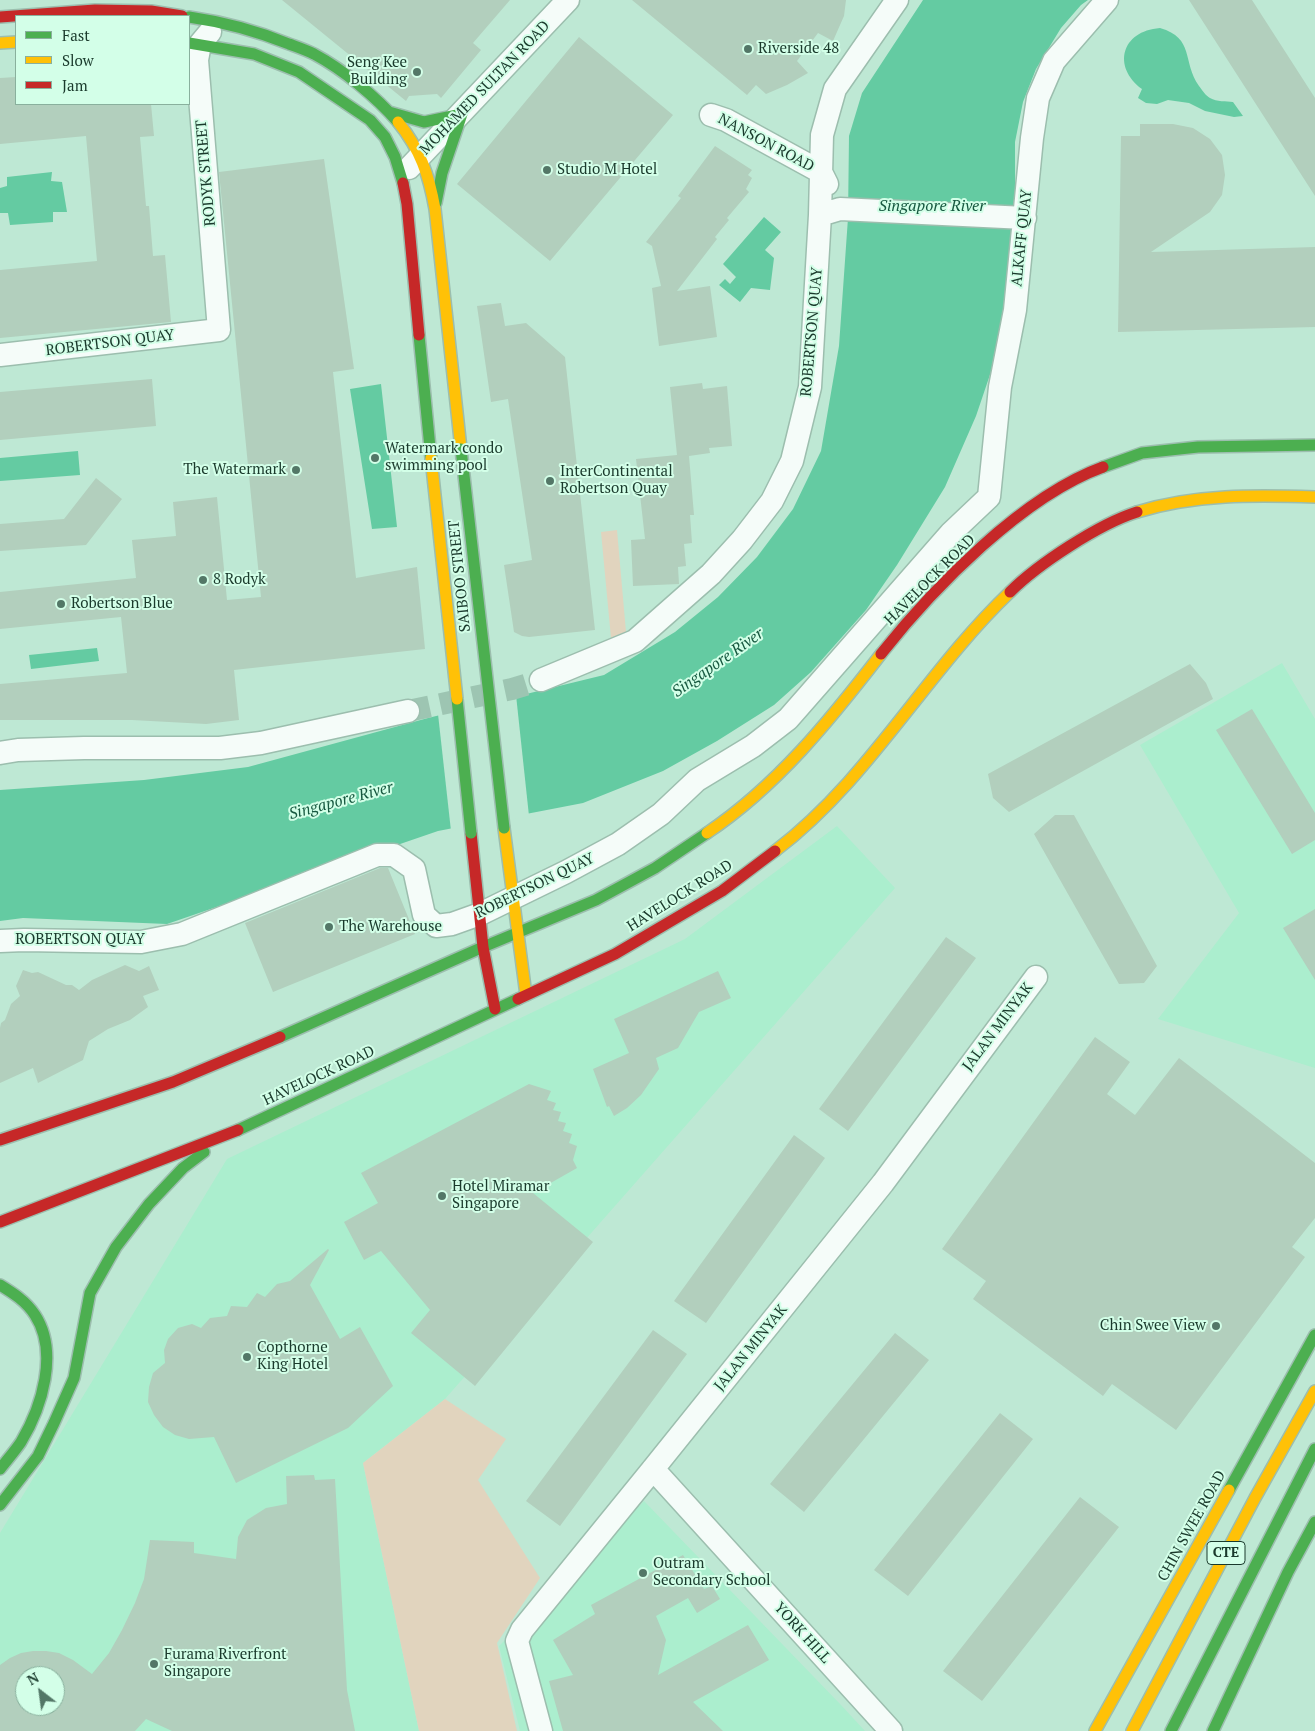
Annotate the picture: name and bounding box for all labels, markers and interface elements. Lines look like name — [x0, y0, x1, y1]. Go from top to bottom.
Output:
legend — [15, 15, 190, 105]
street label: MOHAMED SULTAN ROAD — [416, 17, 554, 159]
text: Fast — [62, 25, 90, 45]
place label: Riverside 48 — [758, 40, 839, 58]
marker: Riverside 48 — [742, 43, 754, 55]
text: Slow — [62, 50, 94, 70]
place label: Seng Kee Building — [347, 54, 407, 89]
marker: Seng Kee Building — [411, 66, 423, 78]
text: Jam — [62, 75, 88, 95]
street label: NANSON ROAD — [715, 110, 817, 176]
street label: RODYK STREET — [192, 119, 220, 227]
place label: Studio M Hotel — [557, 161, 657, 179]
marker: Studio M Hotel — [541, 164, 553, 176]
street label: ALKAFF QUAY — [1008, 188, 1036, 288]
water label: Singapore River — [878, 196, 986, 216]
street label: ROBERTSON QUAY — [797, 267, 827, 397]
street label: ROBERTSON QUAY — [45, 326, 175, 360]
place label: Watermark condo swimming pool — [385, 440, 503, 475]
marker: Watermark condo swimming pool — [369, 452, 381, 464]
place label: The Watermark — [183, 461, 286, 479]
place label: InterContinental Robertson Quay — [560, 463, 673, 498]
marker: The Watermark — [290, 464, 302, 476]
marker: InterContinental Robertson Quay — [544, 475, 556, 487]
street label: SAIBOO STREET — [445, 519, 475, 633]
street label: HAVELOCK ROAD — [881, 531, 979, 629]
place label: 8 Rodyk — [213, 571, 266, 589]
marker: 8 Rodyk — [197, 574, 209, 586]
place label: Robertson Blue — [71, 595, 173, 613]
marker: Robertson Blue — [55, 598, 67, 610]
water label: Singapore River — [669, 624, 767, 702]
water label: Singapore River — [287, 778, 395, 824]
street label: ROBERTSON QUAY — [473, 849, 597, 923]
street label: HAVELOCK ROAD — [624, 856, 736, 936]
place label: The Warehouse — [339, 918, 442, 936]
marker: The Warehouse — [323, 921, 335, 933]
street label: ROBERTSON QUAY — [15, 931, 145, 949]
street label: JALAN MINYAK — [959, 979, 1037, 1075]
street label: HAVELOCK ROAD — [260, 1042, 378, 1110]
place label: Hotel Miramar Singapore — [452, 1178, 549, 1213]
marker: Hotel Miramar Singapore — [436, 1190, 448, 1202]
street label: JALAN MINYAK — [711, 1301, 791, 1395]
place label: Chin Swee View — [1100, 1317, 1206, 1335]
marker: Chin Swee View — [1210, 1320, 1222, 1332]
place label: Copthorne King Hotel — [257, 1339, 328, 1374]
marker: Copthorne King Hotel — [241, 1351, 253, 1363]
street label: CHIN SWEE ROAD — [1154, 1467, 1230, 1585]
road number: CTE — [1207, 1542, 1245, 1565]
place label: Outram Secondary School — [653, 1555, 771, 1590]
marker: Outram Secondary School — [637, 1567, 649, 1579]
street label: YORK HILL — [770, 1599, 834, 1667]
place label: Furama Riverfront Singapore — [164, 1646, 287, 1681]
marker: Furama Riverfront Singapore — [148, 1658, 160, 1670]
north arrow — [15, 1666, 65, 1716]
text: N — [23, 1668, 42, 1689]

